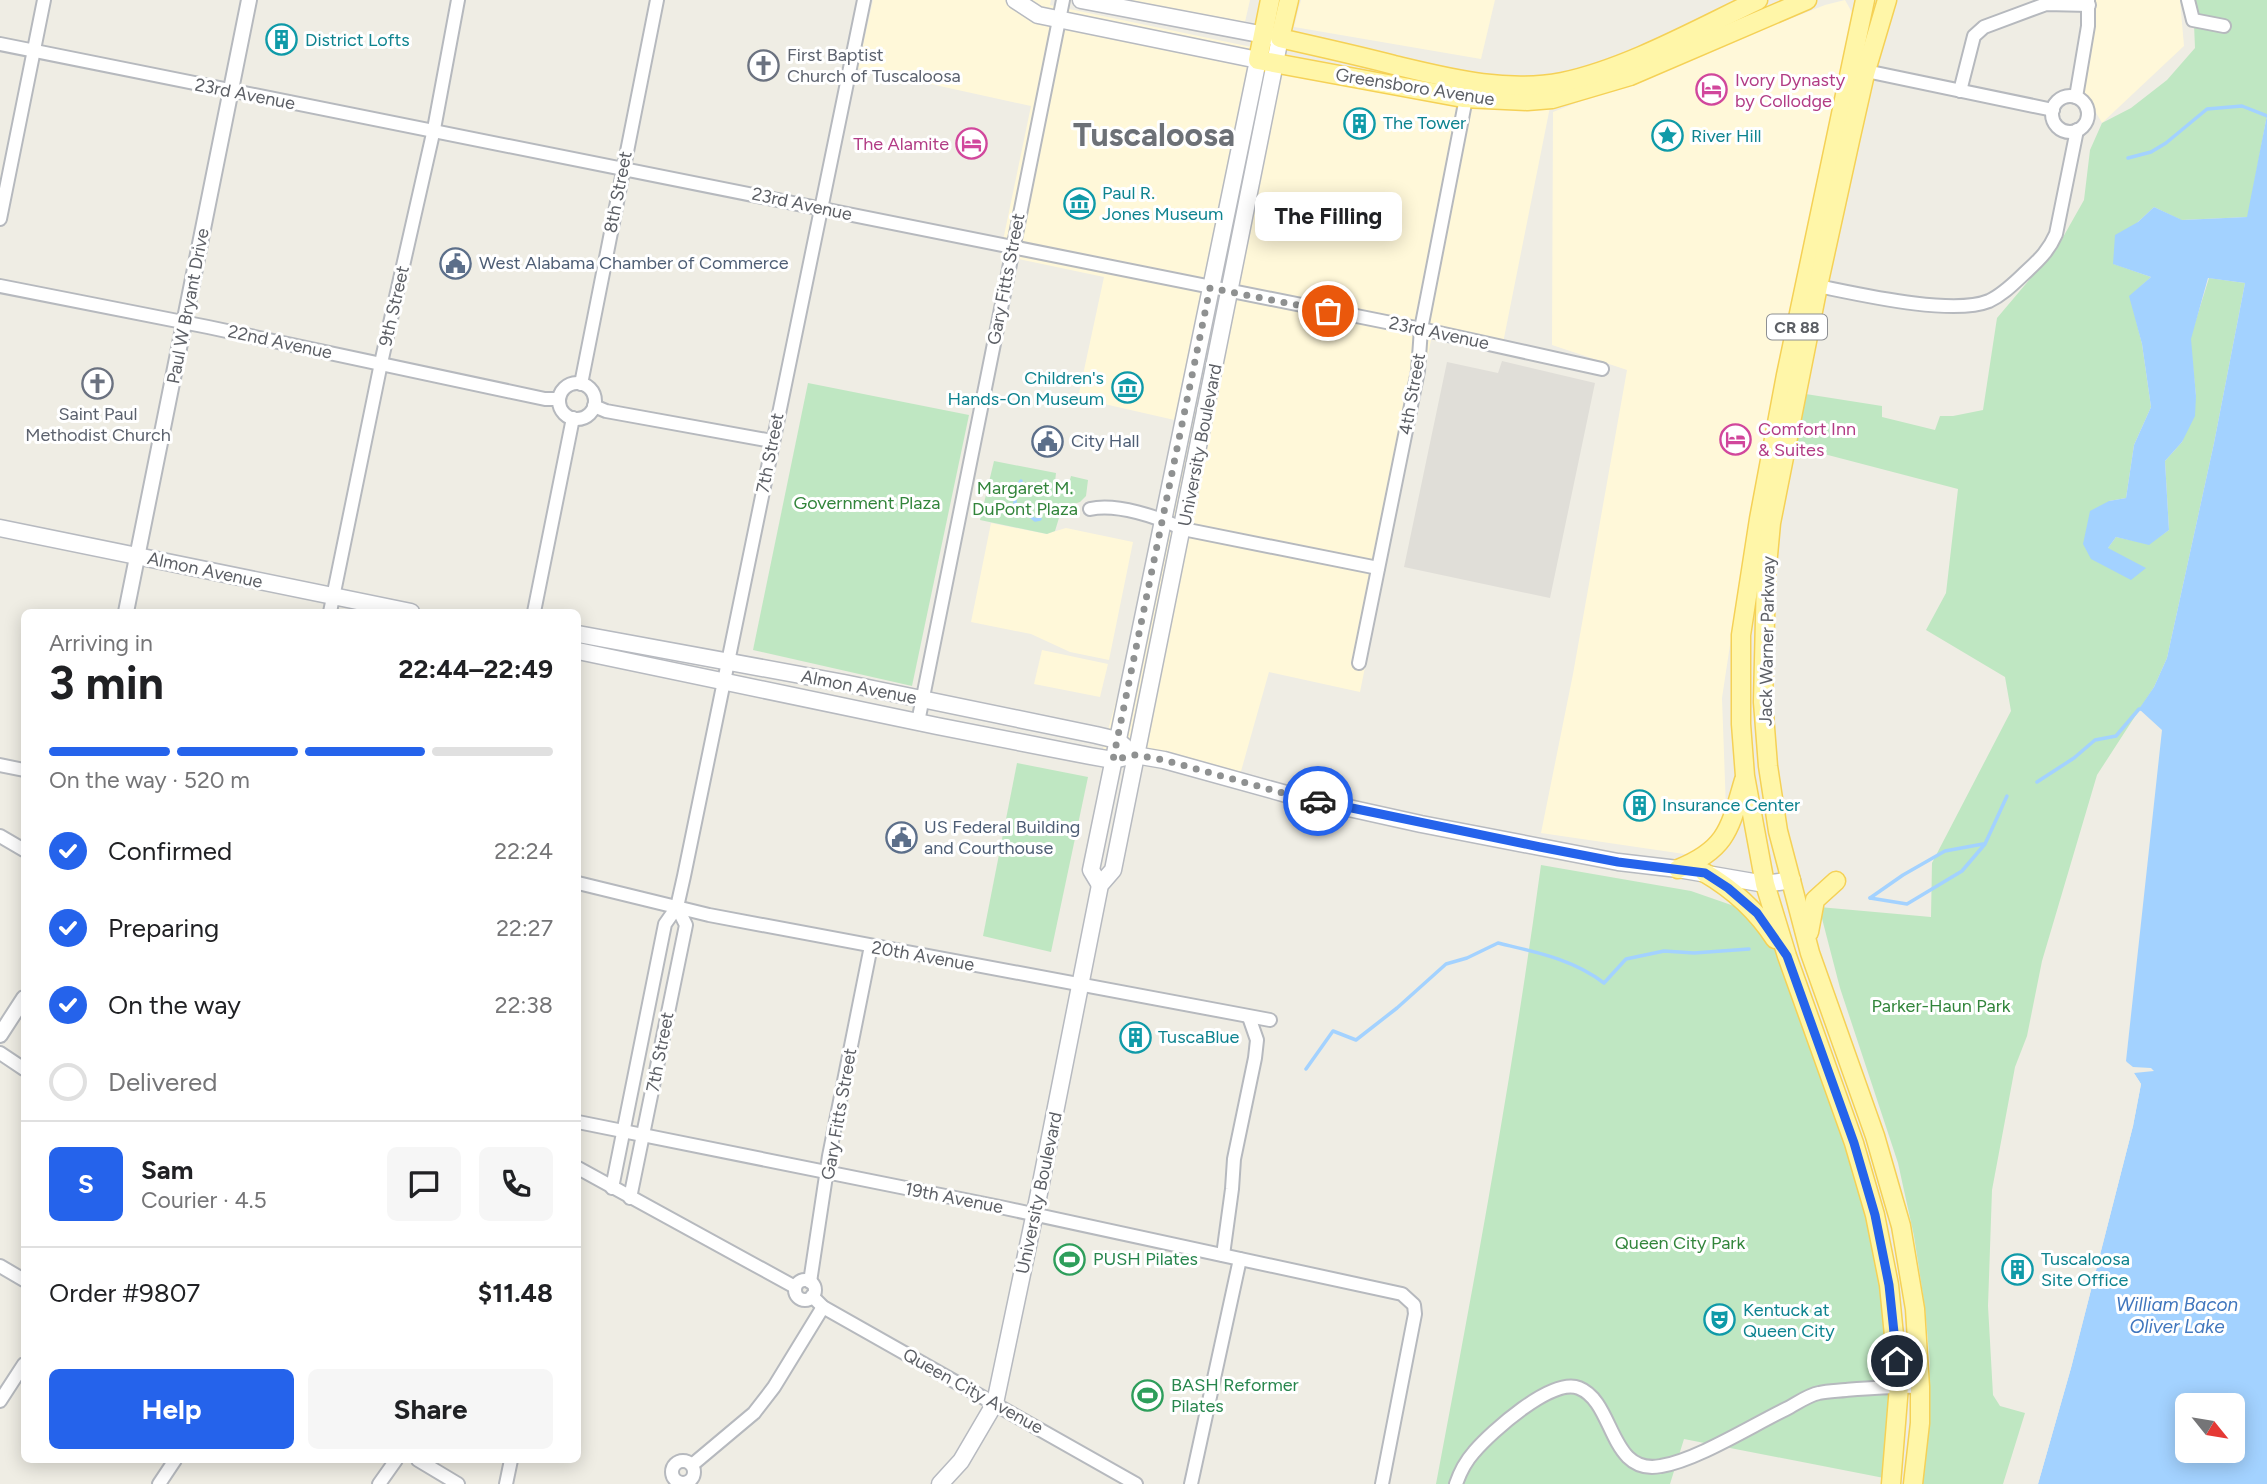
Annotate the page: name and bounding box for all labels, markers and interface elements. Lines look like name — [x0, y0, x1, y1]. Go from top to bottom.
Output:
building icon: District Lofts — [265, 23, 299, 57]
place label: District Lofts — [305, 29, 410, 51]
place label: First Baptist Church of Tuscaloosa — [787, 44, 961, 87]
church icon: First Baptist Church of Tuscaloosa — [747, 48, 781, 82]
street label: Greensboro Avenue — [1334, 64, 1496, 110]
place label: Ivory Dynasty by Collodge — [1735, 69, 1846, 112]
street label: 23rd Avenue — [193, 73, 297, 115]
hotel icon: Ivory Dynasty by Collodge — [1695, 73, 1729, 107]
building icon: The Tower — [1343, 106, 1377, 140]
place label: The Tower — [1383, 112, 1466, 134]
district label: Tuscaloosa — [1073, 116, 1235, 154]
place icon: River Hill — [1651, 119, 1685, 153]
place label: River Hill — [1691, 125, 1762, 147]
hotel icon: The Alamite — [955, 127, 989, 161]
place label: The Alamite — [853, 133, 949, 155]
street label: 8th Street — [599, 149, 637, 235]
place label: Paul R. Jones Museum — [1102, 182, 1223, 225]
street label: 23rd Avenue — [750, 183, 854, 225]
museum icon: Paul R. Jones Museum — [1062, 186, 1096, 220]
callout: The Filling — [1254, 192, 1402, 241]
text: The Filling — [1275, 202, 1382, 230]
street label: Gary Fitts Street — [982, 211, 1030, 347]
street label: Paul W Bryant Drive — [162, 226, 214, 386]
public building icon: West Alabama Chamber of Commerce — [439, 246, 473, 280]
place label: West Alabama Chamber of Commerce — [479, 252, 789, 274]
street label: 9th Street — [374, 263, 414, 348]
pin — [1298, 281, 1358, 341]
icon: bag — [1309, 292, 1347, 330]
street label: 23rd Avenue — [1387, 312, 1491, 354]
road number: CR 88 — [1767, 314, 1827, 340]
street label: 22nd Avenue — [226, 320, 334, 364]
street label: 4th Street — [1394, 351, 1430, 437]
street label: University Boulevard — [1173, 362, 1227, 528]
church icon: Saint Paul Methodist Church — [81, 367, 115, 401]
place label: Children's Hands-On Museum — [948, 367, 1104, 410]
museum icon: Children's Hands-On Museum — [1110, 371, 1144, 405]
place label: Saint Paul Methodist Church — [25, 403, 171, 446]
street label: 7th Street — [751, 411, 789, 495]
place label: Comfort Inn & Suites — [1758, 418, 1856, 461]
hotel icon: Comfort Inn & Suites — [1718, 422, 1752, 456]
public building icon: City Hall — [1031, 424, 1065, 458]
place label: City Hall — [1071, 430, 1140, 452]
park label: Margaret M. DuPont Plaza — [972, 477, 1078, 520]
park label: Government Plaza — [793, 492, 941, 514]
street label: Almon Avenue — [145, 547, 265, 593]
street label: Jack Warner Parkway — [1755, 555, 1779, 726]
text: Arriving in — [49, 629, 153, 657]
text: 22:44–22:49 — [398, 653, 553, 685]
text: 3 min — [49, 655, 164, 711]
street label: Almon Avenue — [799, 665, 919, 709]
text: On the way · 520 m — [49, 766, 250, 794]
courier — [1283, 766, 1353, 836]
icon: car — [1299, 782, 1337, 820]
building icon: Insurance Center — [1622, 788, 1656, 822]
place label: Insurance Center — [1662, 794, 1800, 816]
place label: US Federal Building and Courthouse — [924, 816, 1080, 859]
public building icon: US Federal Building and Courthouse — [884, 820, 918, 854]
icon: check — [49, 832, 87, 870]
text: Confirmed — [108, 835, 232, 867]
text: 22:24 — [494, 837, 553, 865]
icon: check — [49, 909, 87, 947]
text: Preparing — [108, 912, 219, 944]
text: 22:27 — [496, 914, 553, 942]
street label: 20th Avenue — [870, 936, 976, 976]
icon: check — [49, 986, 87, 1024]
text: On the way — [108, 989, 241, 1021]
text: 22:38 — [495, 991, 553, 1019]
park label: Parker-Haun Park — [1872, 995, 2011, 1017]
street label: 7th Street — [641, 1010, 679, 1094]
building icon: TuscaBlue — [1118, 1020, 1152, 1054]
place label: TuscaBlue — [1158, 1026, 1239, 1048]
street label: Gary Fitts Street — [817, 1046, 861, 1182]
text: Delivered — [108, 1066, 217, 1098]
street label: University Boulevard — [1011, 1110, 1067, 1276]
button: chat — [387, 1147, 461, 1221]
button: phone — [479, 1147, 553, 1221]
text: Sam — [141, 1154, 193, 1186]
text: S — [78, 1168, 94, 1200]
street label: 19th Avenue — [903, 1178, 1005, 1218]
text: Courier · 4.5 — [141, 1186, 267, 1214]
park label: Queen City Park — [1615, 1232, 1745, 1254]
sports icon: PUSH Pilates — [1053, 1242, 1087, 1276]
place label: PUSH Pilates — [1093, 1248, 1198, 1270]
place label: Tuscaloosa Site Office — [2041, 1248, 2130, 1291]
building icon: Tuscaloosa Site Office — [2001, 1252, 2035, 1286]
text: Order #9807 — [49, 1277, 200, 1309]
text: $11.48 — [478, 1277, 553, 1309]
water label: William Bacon Oliver Lake — [2116, 1293, 2239, 1338]
place label: Kentuck at Queen City — [1743, 1299, 1835, 1342]
theatre icon: Kentuck at Queen City — [1703, 1303, 1737, 1337]
pin — [1867, 1331, 1927, 1391]
icon: home — [1878, 1342, 1916, 1380]
street label: Queen City Avenue — [899, 1343, 1047, 1439]
button: Help — [49, 1369, 294, 1449]
button: Share — [308, 1369, 553, 1449]
place label: BASH Reformer Pilates — [1171, 1374, 1299, 1417]
sports icon: BASH Reformer Pilates — [1131, 1378, 1165, 1412]
north arrow — [2175, 1393, 2245, 1463]
map controls — [2175, 1393, 2245, 1463]

